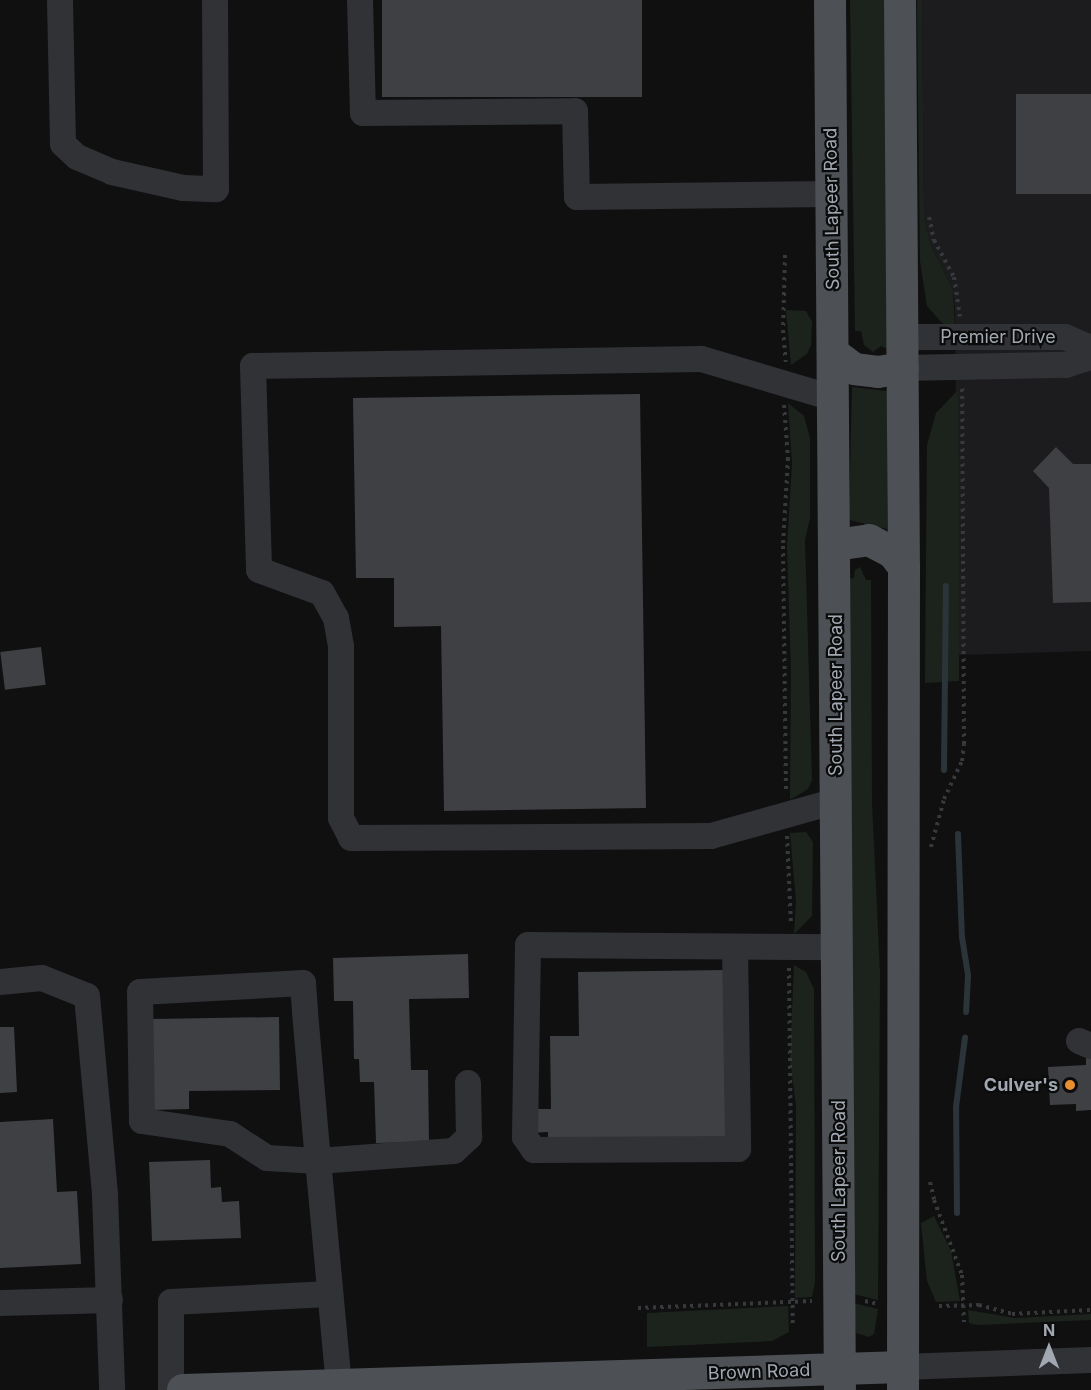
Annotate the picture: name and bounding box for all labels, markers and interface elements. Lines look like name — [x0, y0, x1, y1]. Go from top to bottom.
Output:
street label: South Lapeer Road — [820, 128, 844, 290]
street label: Premier Drive — [940, 326, 1056, 348]
street label: South Lapeer Road — [825, 614, 847, 776]
place label: Culver's — [984, 1074, 1058, 1096]
marker: Culver's — [1063, 1078, 1077, 1092]
street label: South Lapeer Road — [828, 1100, 850, 1262]
north arrow — [1019, 1318, 1079, 1378]
text: N — [1043, 1320, 1055, 1340]
street label: Brown Road — [707, 1359, 811, 1385]

